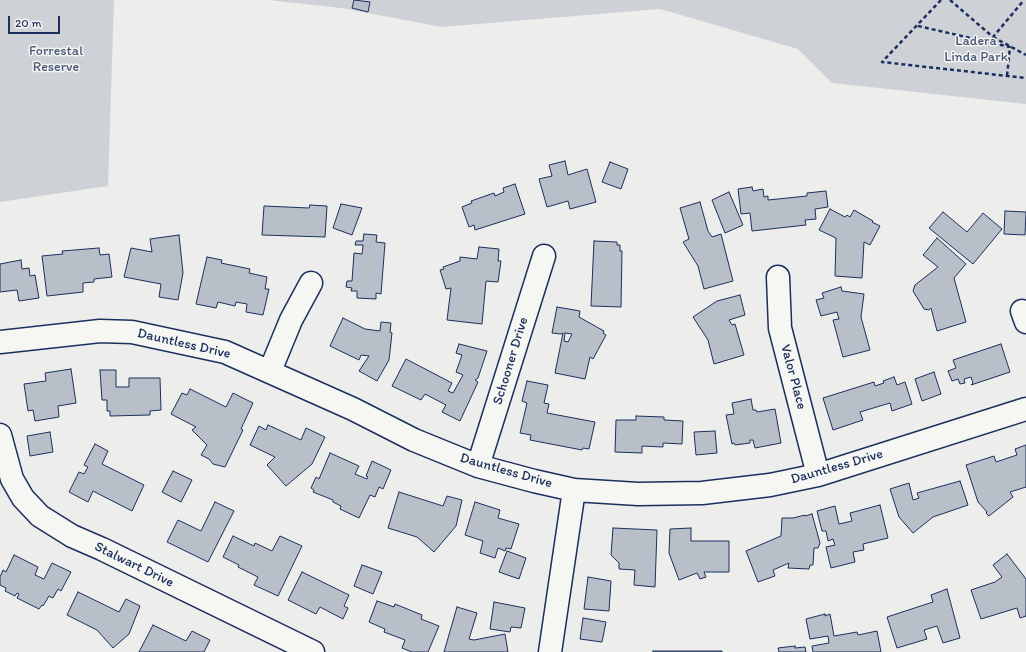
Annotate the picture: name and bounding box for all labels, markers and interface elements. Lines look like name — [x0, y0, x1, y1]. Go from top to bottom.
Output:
scale bar — [10, 8, 62, 34]
text: 20 m — [15, 16, 42, 30]
park label: Ladera Linda Park — [944, 33, 1008, 66]
park label: Forrestal Reserve — [29, 43, 83, 76]
street label: Schooner Drive — [490, 315, 532, 407]
street label: Dauntless Drive — [136, 325, 232, 363]
street label: Valor Place — [776, 343, 810, 411]
street label: Dauntless Drive — [789, 446, 885, 488]
street label: Dauntless Drive — [458, 450, 554, 492]
street label: Stalwart Drive — [92, 539, 176, 591]

